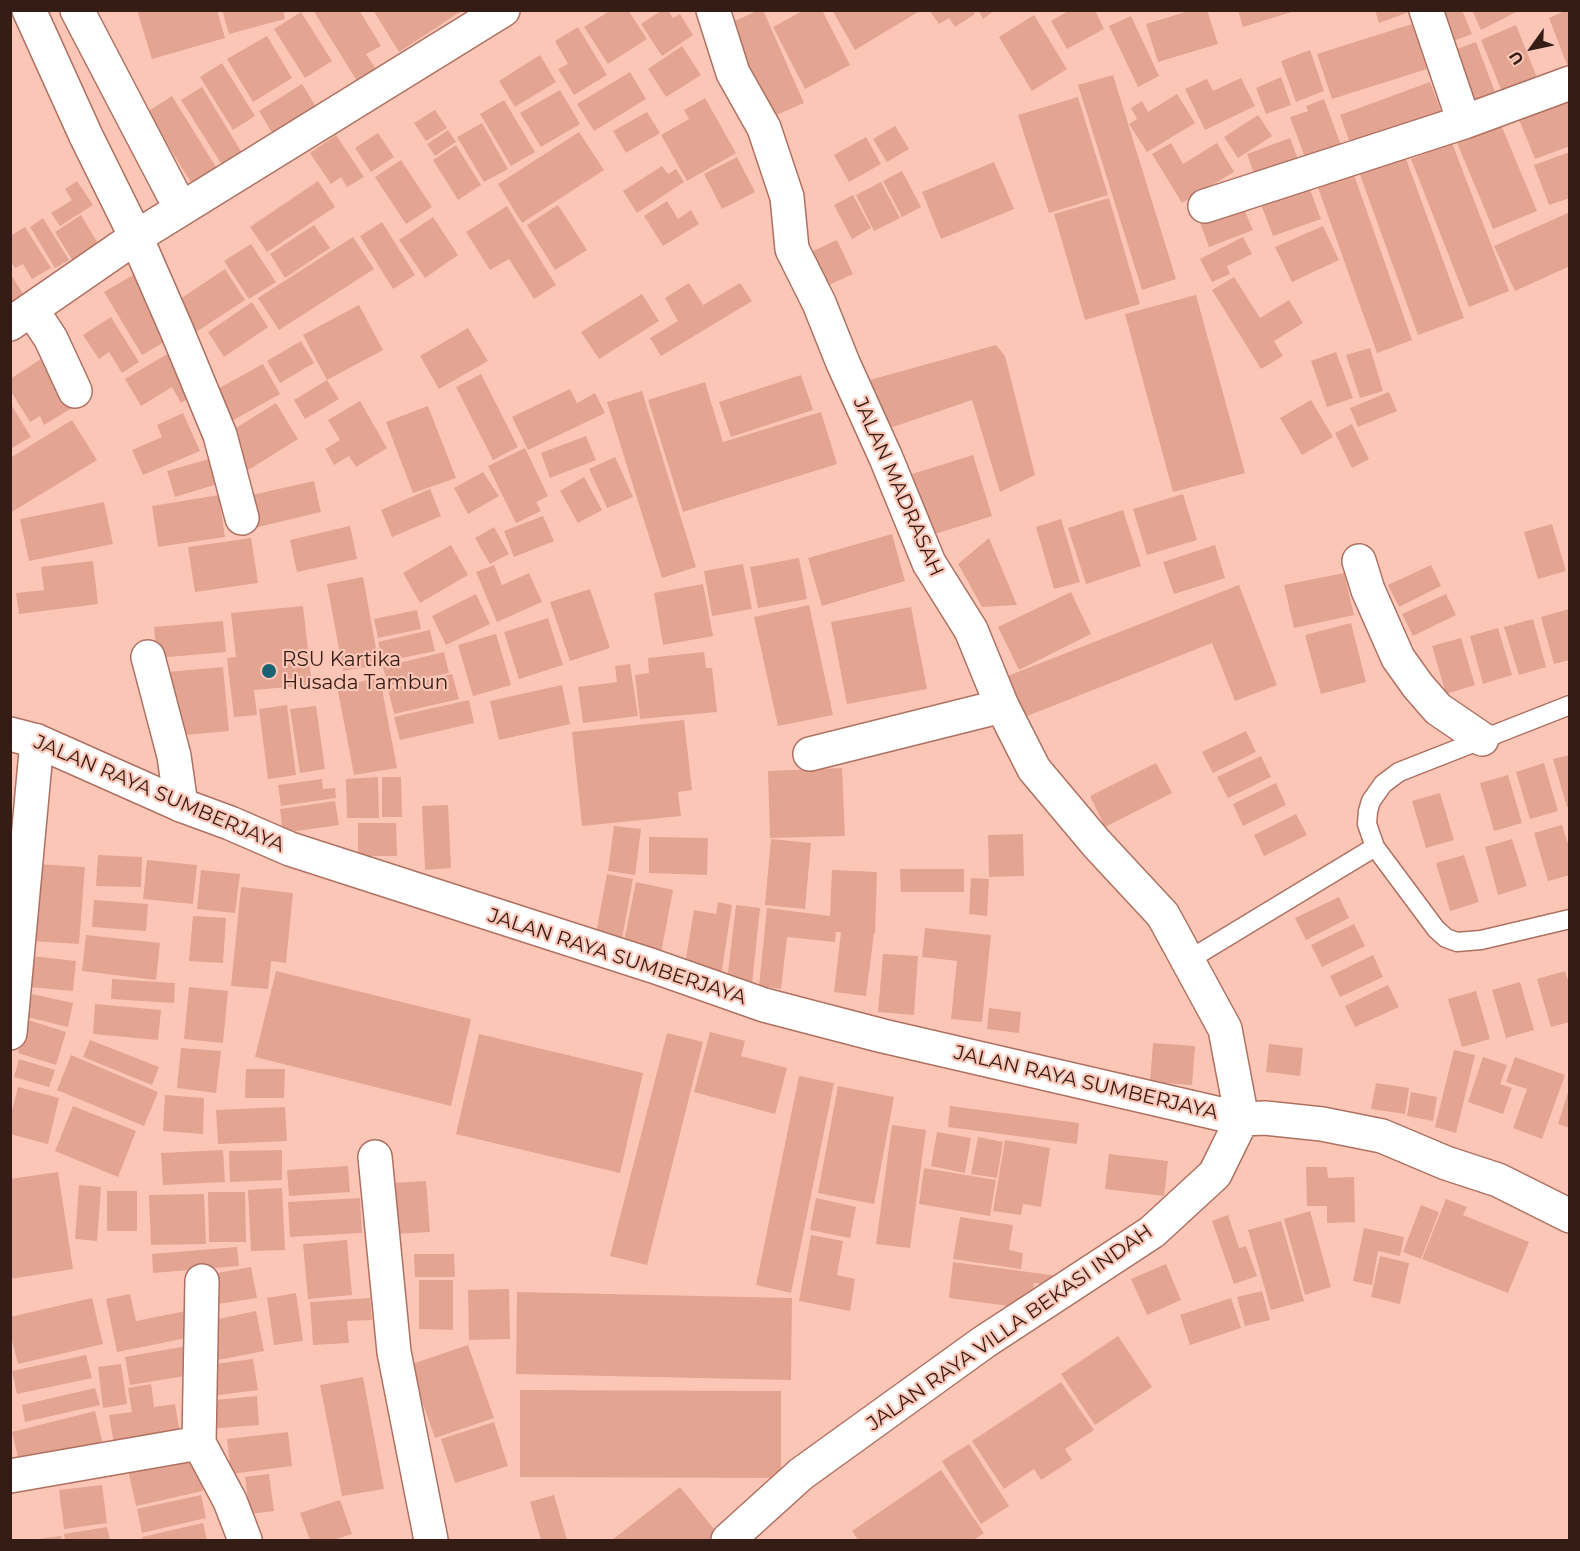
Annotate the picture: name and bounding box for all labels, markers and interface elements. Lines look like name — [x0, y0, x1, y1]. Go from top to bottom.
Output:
north arrow — [1502, 18, 1562, 78]
text: U — [1505, 48, 1528, 69]
street label: JALAN MADRASAH — [848, 394, 948, 580]
place label: RSU Kartika Husada Tambun — [282, 648, 448, 695]
marker: RSU Kartika Husada Tambun — [260, 662, 278, 680]
street label: JALAN RAYA SUMBERJAYA — [30, 730, 288, 858]
street label: JALAN RAYA SUMBERJAYA — [485, 904, 749, 1010]
street label: JALAN RAYA SUMBERJAYA — [952, 1041, 1220, 1125]
street label: JALAN RAYA VILLA BEKASI INDAH — [863, 1220, 1157, 1436]

